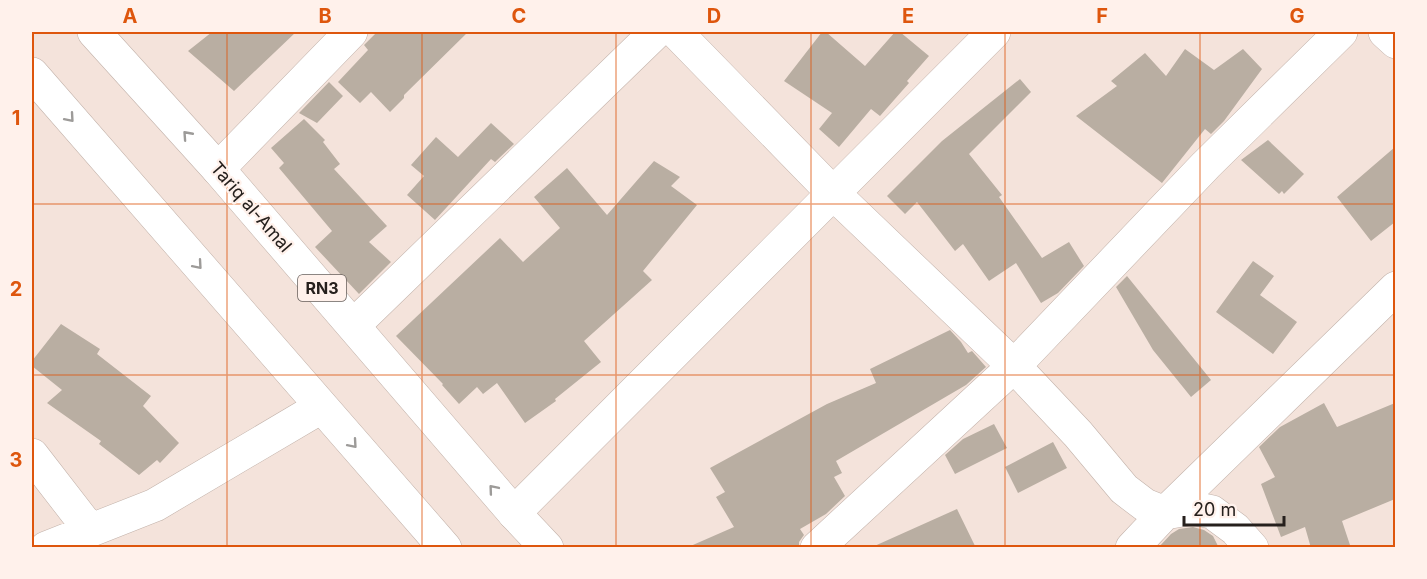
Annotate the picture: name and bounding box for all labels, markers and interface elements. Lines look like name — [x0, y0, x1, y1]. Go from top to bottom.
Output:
text: A — [123, 4, 138, 28]
text: B — [318, 4, 332, 28]
text: C — [512, 4, 526, 28]
text: D — [707, 4, 721, 28]
text: E — [902, 4, 914, 28]
text: F — [1096, 4, 1108, 28]
text: G — [1289, 4, 1305, 28]
text: 1 — [12, 106, 20, 130]
one-way arrow — [63, 111, 74, 122]
one-way arrow — [183, 131, 194, 142]
street label: Tariq al-Amal — [206, 157, 296, 256]
one-way arrow — [191, 258, 202, 269]
road number: RN3 — [298, 275, 346, 301]
text: 2 — [10, 277, 22, 301]
one-way arrow — [346, 437, 357, 448]
text: 3 — [10, 448, 22, 472]
one-way arrow — [490, 485, 501, 496]
scale bar — [1184, 489, 1284, 527]
text: 20 m — [1193, 499, 1236, 520]

